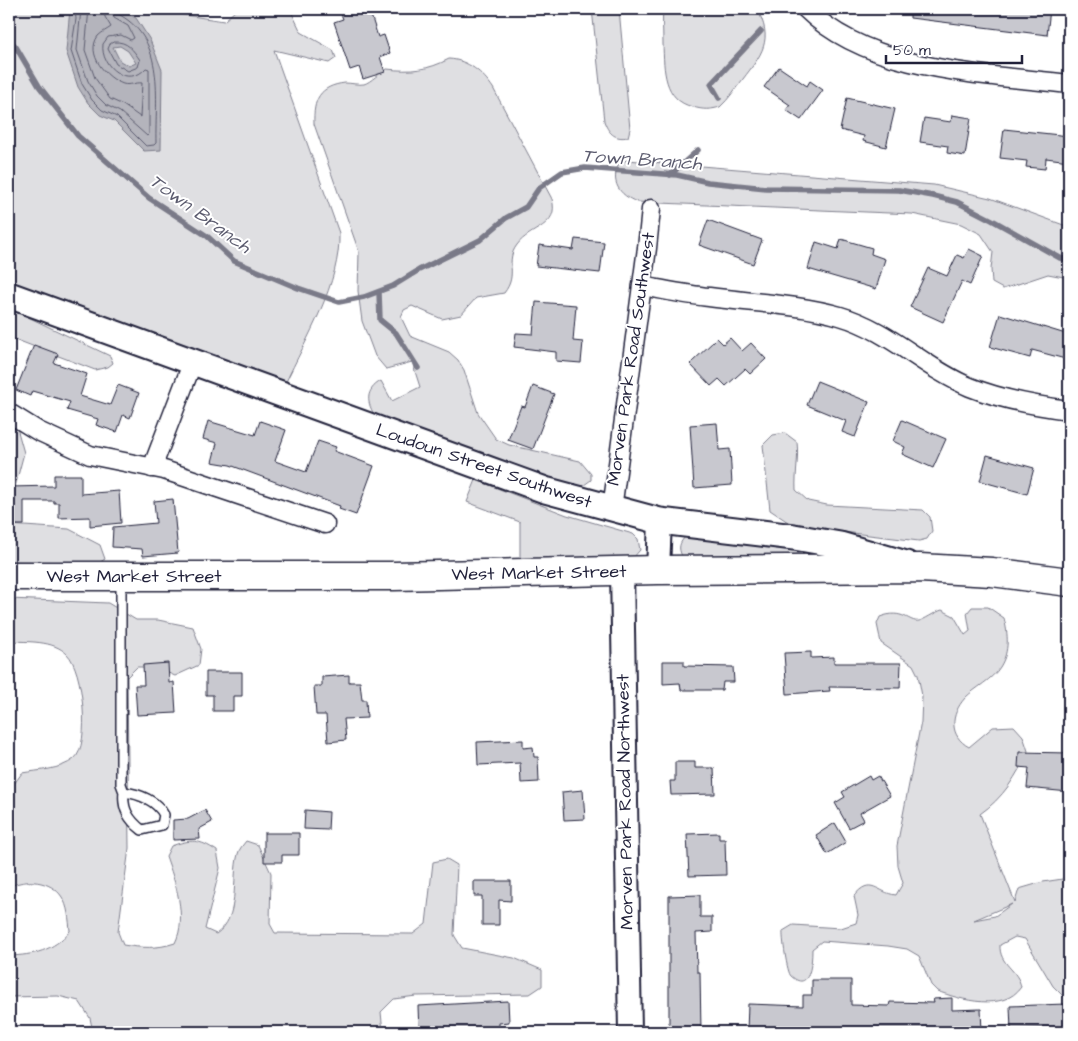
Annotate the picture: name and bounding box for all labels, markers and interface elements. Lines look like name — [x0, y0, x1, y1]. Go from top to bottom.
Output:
scale bar — [886, 32, 1022, 64]
text: 50 m — [893, 40, 931, 61]
water label: Town Branch — [581, 142, 704, 178]
water label: Town Branch — [144, 168, 258, 261]
street label: Morven Park Road Southwest — [601, 230, 661, 487]
street label: Loudoun Street Southwest — [373, 417, 596, 515]
street label: West Market Street — [451, 559, 627, 587]
street label: West Market Street — [47, 564, 222, 589]
street label: Morven Park Road Northwest — [610, 673, 640, 930]

